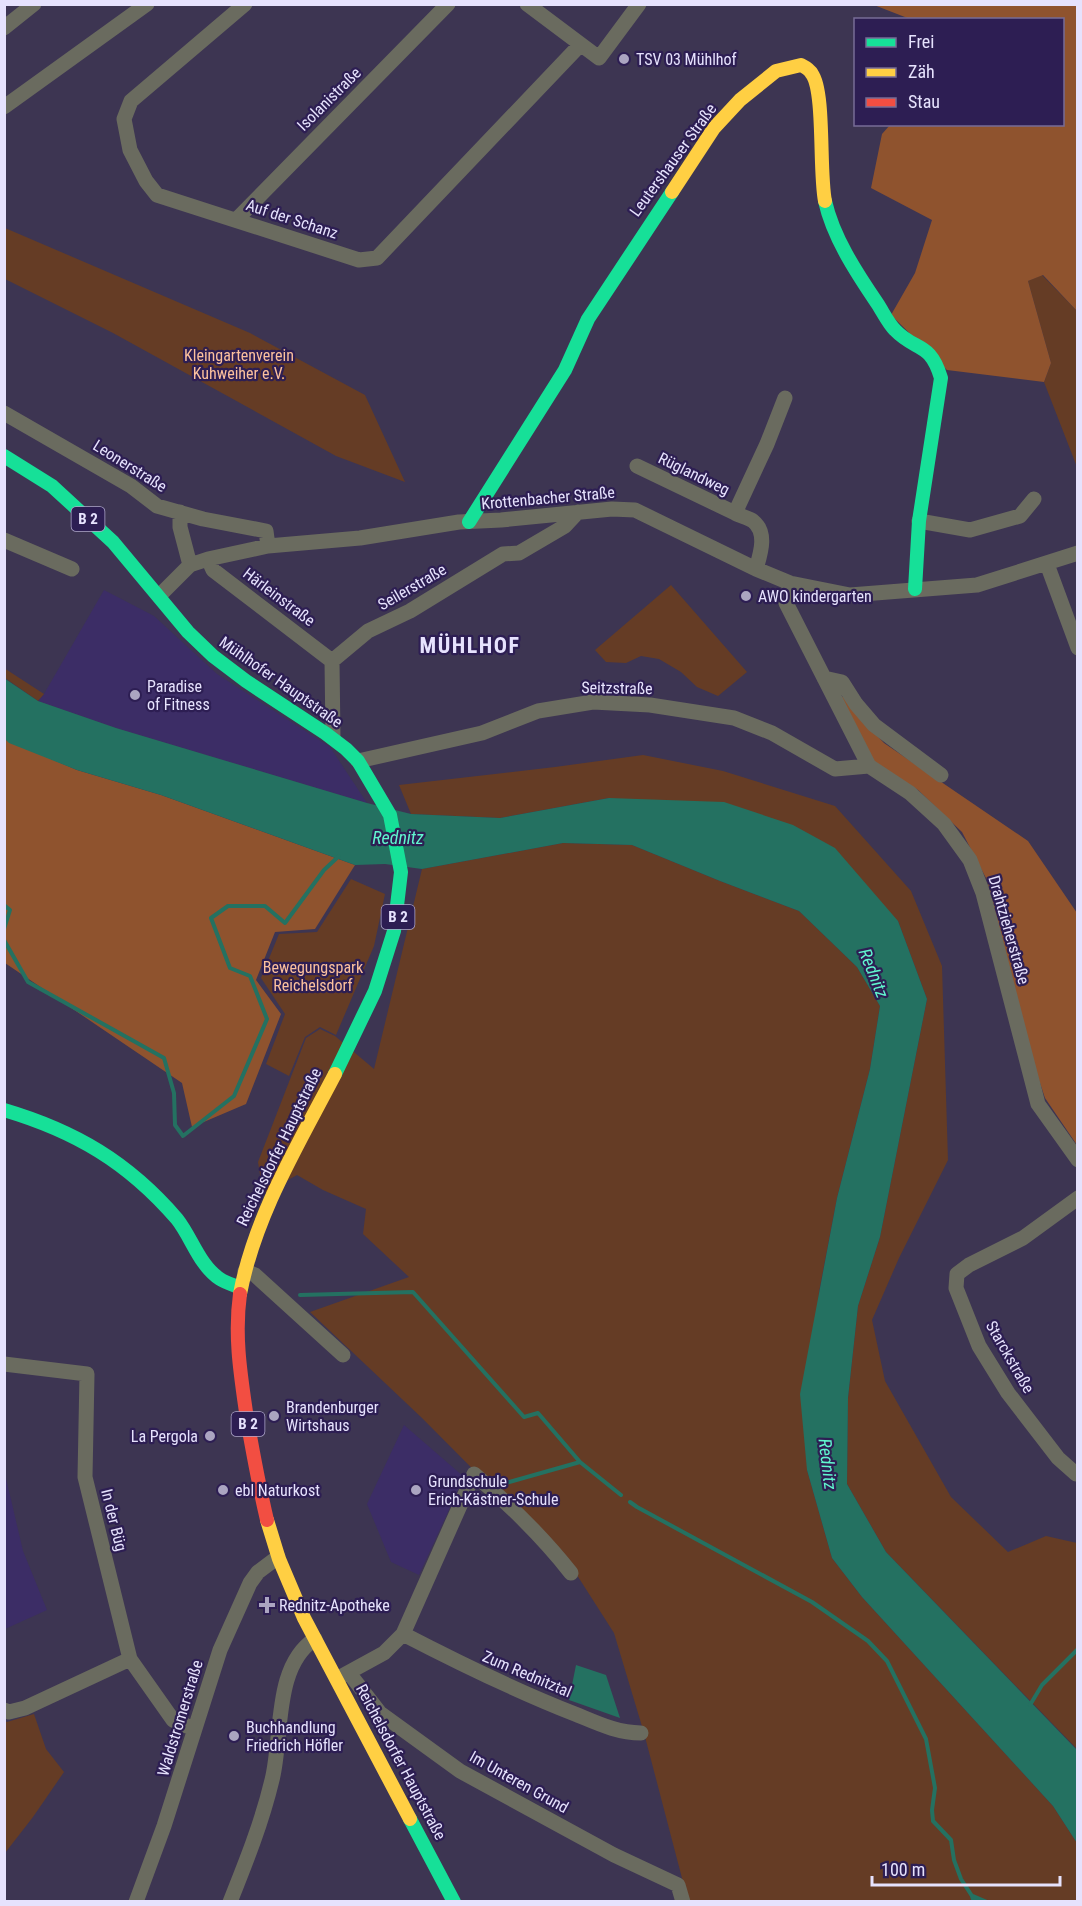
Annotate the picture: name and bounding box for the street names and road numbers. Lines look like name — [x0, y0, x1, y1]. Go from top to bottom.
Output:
street label: Isolanistraße — [293, 63, 365, 135]
street label: Leutershauser Straße — [626, 100, 720, 220]
street label: Auf der Schanz — [244, 195, 340, 243]
street label: Leonerstraße — [90, 436, 170, 496]
street label: Rüglandweg — [655, 449, 733, 499]
street label: Krottenbacher Straße — [480, 483, 616, 513]
road number: B 2 — [72, 507, 104, 531]
street label: Seilerstraße — [375, 560, 449, 614]
street label: Härleinstraße — [239, 564, 319, 630]
street label: Mühlhofer Hauptstraße — [216, 632, 346, 732]
street label: Seitzstraße — [581, 678, 653, 698]
street label: Drahtzieherstraße — [984, 873, 1034, 987]
road number: B 2 — [382, 905, 414, 929]
street label: Reichelsdorfer Hauptstraße — [233, 1065, 325, 1229]
street label: Starckstraße — [982, 1318, 1038, 1396]
road number: B 2 — [232, 1412, 264, 1436]
street label: In der Büg — [97, 1487, 131, 1553]
street label: Zum Rednitztal — [480, 1647, 574, 1701]
street label: Waldstromerstraße — [153, 1658, 207, 1778]
street label: Reichelsdorfer Hauptstraße — [352, 1681, 450, 1843]
street label: Im Unteren Grund — [466, 1747, 572, 1817]

